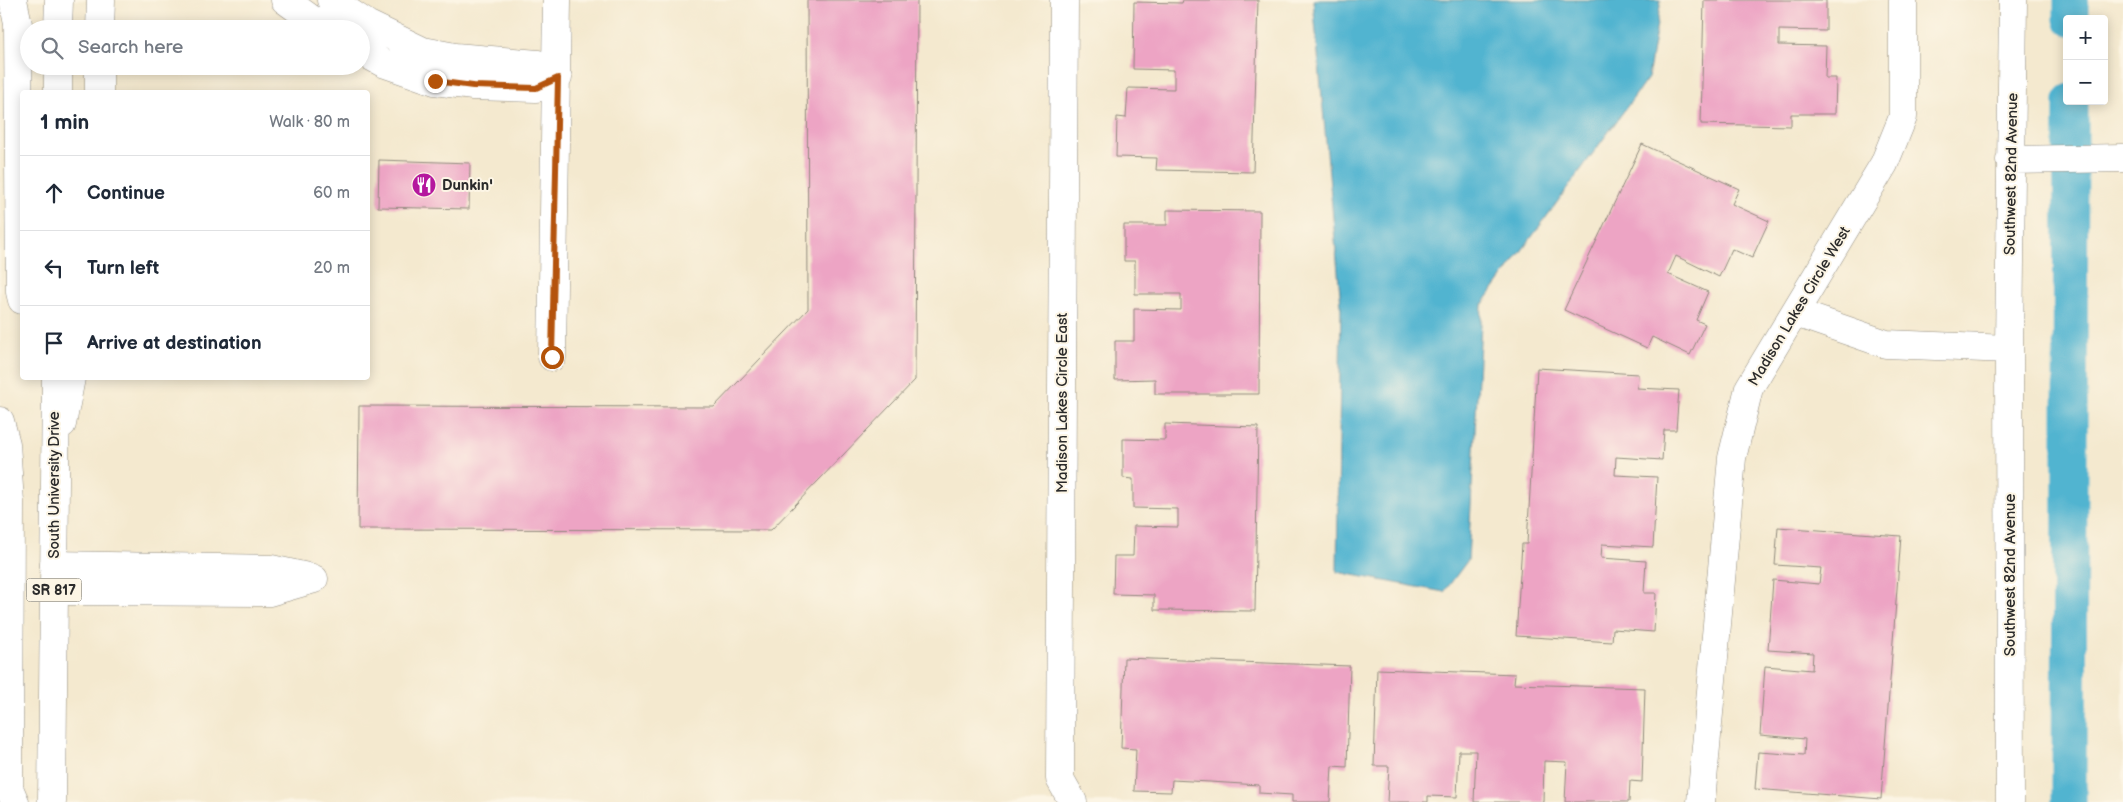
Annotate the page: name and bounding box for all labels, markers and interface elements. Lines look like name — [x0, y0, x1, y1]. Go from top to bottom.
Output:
map controls — [2063, 15, 2108, 105]
button: + — [2063, 15, 2108, 60]
search box — [20, 20, 370, 75]
icon: search — [38, 34, 66, 62]
text: Search here — [78, 36, 183, 59]
button: − — [2063, 60, 2108, 105]
route end — [424, 70, 447, 93]
street label: Southwest 82nd Avenue — [2001, 92, 2022, 255]
text: 1 min — [40, 110, 89, 135]
text: Walk · 80 m — [269, 113, 350, 132]
restaurant icon: Dunkin' — [411, 172, 437, 198]
place label: Dunkin' — [442, 176, 493, 195]
icon: ahead — [40, 179, 68, 207]
text: Continue — [87, 182, 165, 205]
text: 60 m — [313, 184, 350, 203]
street label: Madison Lakes Circle West — [1744, 223, 1855, 389]
icon: left — [40, 254, 68, 282]
text: Turn left — [87, 257, 159, 280]
text: 20 m — [314, 259, 350, 278]
street label: Madison Lakes Circle East — [1053, 313, 1072, 493]
icon: arrive — [40, 329, 68, 357]
text: Arrive at destination — [87, 332, 262, 355]
route start — [541, 346, 564, 369]
street label: South University Drive — [45, 411, 64, 559]
street label: Southwest 82nd Avenue — [2001, 494, 2020, 656]
road number: SR 817 — [27, 578, 82, 602]

